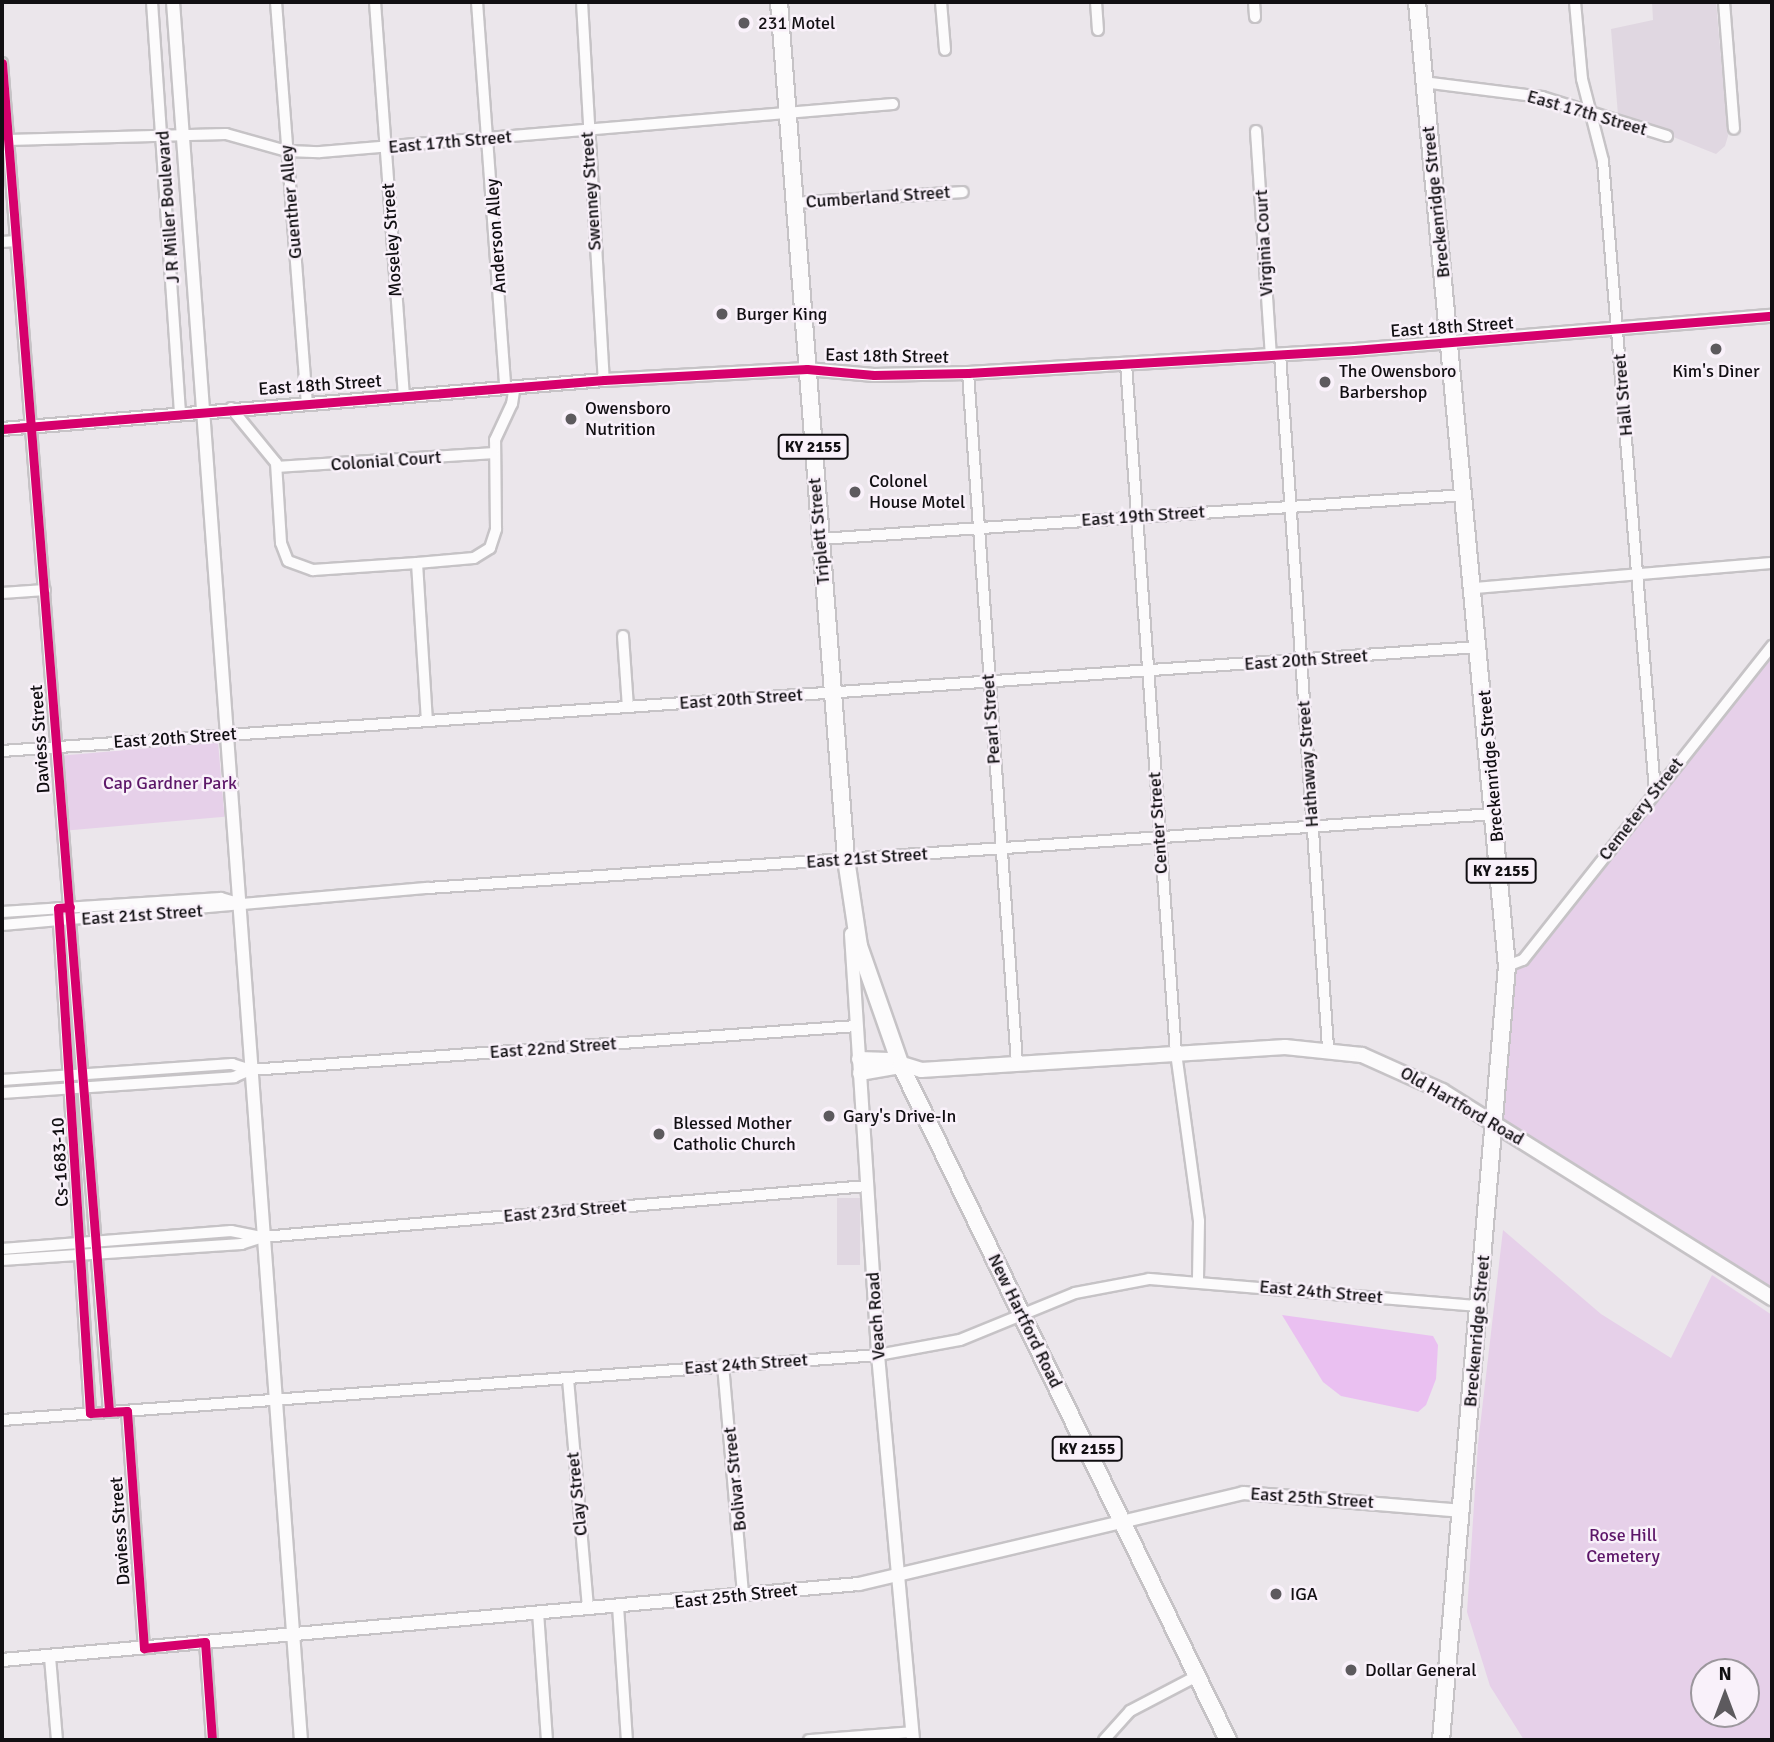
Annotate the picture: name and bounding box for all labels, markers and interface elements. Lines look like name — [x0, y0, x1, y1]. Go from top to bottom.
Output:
place label: 231 Motel — [758, 12, 835, 34]
marker: 231 Motel — [736, 15, 752, 31]
street label: East 17th Street — [1525, 86, 1649, 140]
street label: Breckenridge Street — [1417, 125, 1455, 279]
street label: East 17th Street — [387, 126, 513, 158]
street label: J R Miller Boulevard — [152, 130, 184, 284]
street label: Swenney Street — [576, 131, 606, 251]
street label: Guenther Alley — [275, 144, 307, 260]
street label: Anderson Alley — [481, 178, 511, 294]
street label: Cumberland Street — [805, 181, 951, 213]
street label: Moseley Street — [377, 182, 407, 298]
street label: Virginia Court — [1250, 189, 1278, 297]
place label: Burger King — [736, 303, 827, 325]
marker: Burger King — [714, 306, 730, 322]
street label: East 18th Street — [1390, 312, 1514, 342]
marker: Kim's Diner — [1708, 341, 1724, 357]
street label: East 18th Street — [825, 344, 949, 368]
street label: Hall Street — [1609, 353, 1637, 437]
place label: Kim's Diner — [1672, 360, 1760, 382]
place label: The Owensboro Barbershop — [1339, 361, 1456, 404]
street label: East 18th Street — [258, 370, 382, 400]
marker: The Owensboro Barbershop — [1317, 374, 1333, 390]
place label: Owensboro Nutrition — [585, 398, 671, 440]
marker: Owensboro Nutrition — [563, 411, 579, 427]
road number: KY 2155 — [776, 434, 850, 460]
street label: Colonial Court — [330, 446, 442, 476]
place label: Colonel House Motel — [869, 471, 965, 514]
street label: Triplett Street — [804, 477, 834, 585]
marker: Colonel House Motel — [847, 484, 863, 500]
street label: East 19th Street — [1081, 501, 1205, 531]
street label: East 20th Street — [1244, 645, 1368, 675]
street label: Pearl Street — [977, 673, 1005, 765]
street label: Daviess Street — [25, 684, 55, 794]
street label: East 20th Street — [679, 684, 803, 714]
street label: Breckenridge Street — [1474, 689, 1508, 843]
street label: Hathaway Street — [1293, 700, 1323, 828]
street label: East 20th Street — [113, 723, 237, 753]
street label: Cemetery Street — [1594, 753, 1688, 865]
street label: Center Street — [1144, 771, 1172, 875]
park label: Cap Gardner Park — [103, 772, 237, 794]
street label: East 21st Street — [805, 843, 929, 873]
road number: KY 2155 — [1464, 858, 1538, 884]
street label: East 21st Street — [80, 900, 204, 930]
street label: East 22nd Street — [489, 1033, 617, 1063]
street label: Old Hartford Road — [1396, 1062, 1528, 1150]
place label: Gary's Drive-In — [843, 1105, 956, 1127]
marker: Gary's Drive-In — [821, 1108, 837, 1124]
place label: Blessed Mother Catholic Church — [673, 1113, 796, 1156]
street label: Cs-1683-10 — [47, 1117, 73, 1207]
marker: Blessed Mother Catholic Church — [651, 1126, 667, 1142]
street label: East 23rd Street — [502, 1195, 628, 1227]
street label: New Hartford Road — [983, 1250, 1067, 1392]
street label: Breckenridge Street — [1460, 1254, 1494, 1408]
street label: Veach Road — [862, 1271, 890, 1361]
street label: East 24th Street — [1258, 1276, 1384, 1308]
street label: East 24th Street — [684, 1349, 808, 1379]
street label: Bolivar Street — [719, 1426, 751, 1532]
road number: KY 2155 — [1050, 1436, 1124, 1462]
street label: Clay Street — [562, 1451, 592, 1537]
street label: Daviess Street — [105, 1476, 135, 1586]
street label: East 25th Street — [1250, 1483, 1374, 1513]
park label: Rose Hill Cemetery — [1586, 1525, 1660, 1568]
street label: East 25th Street — [673, 1579, 799, 1613]
place label: IGA — [1290, 1583, 1318, 1605]
marker: IGA — [1268, 1586, 1284, 1602]
north arrow — [1690, 1658, 1760, 1728]
place label: Dollar General — [1365, 1659, 1476, 1681]
marker: Dollar General — [1343, 1662, 1359, 1678]
text: N — [1718, 1662, 1732, 1686]

